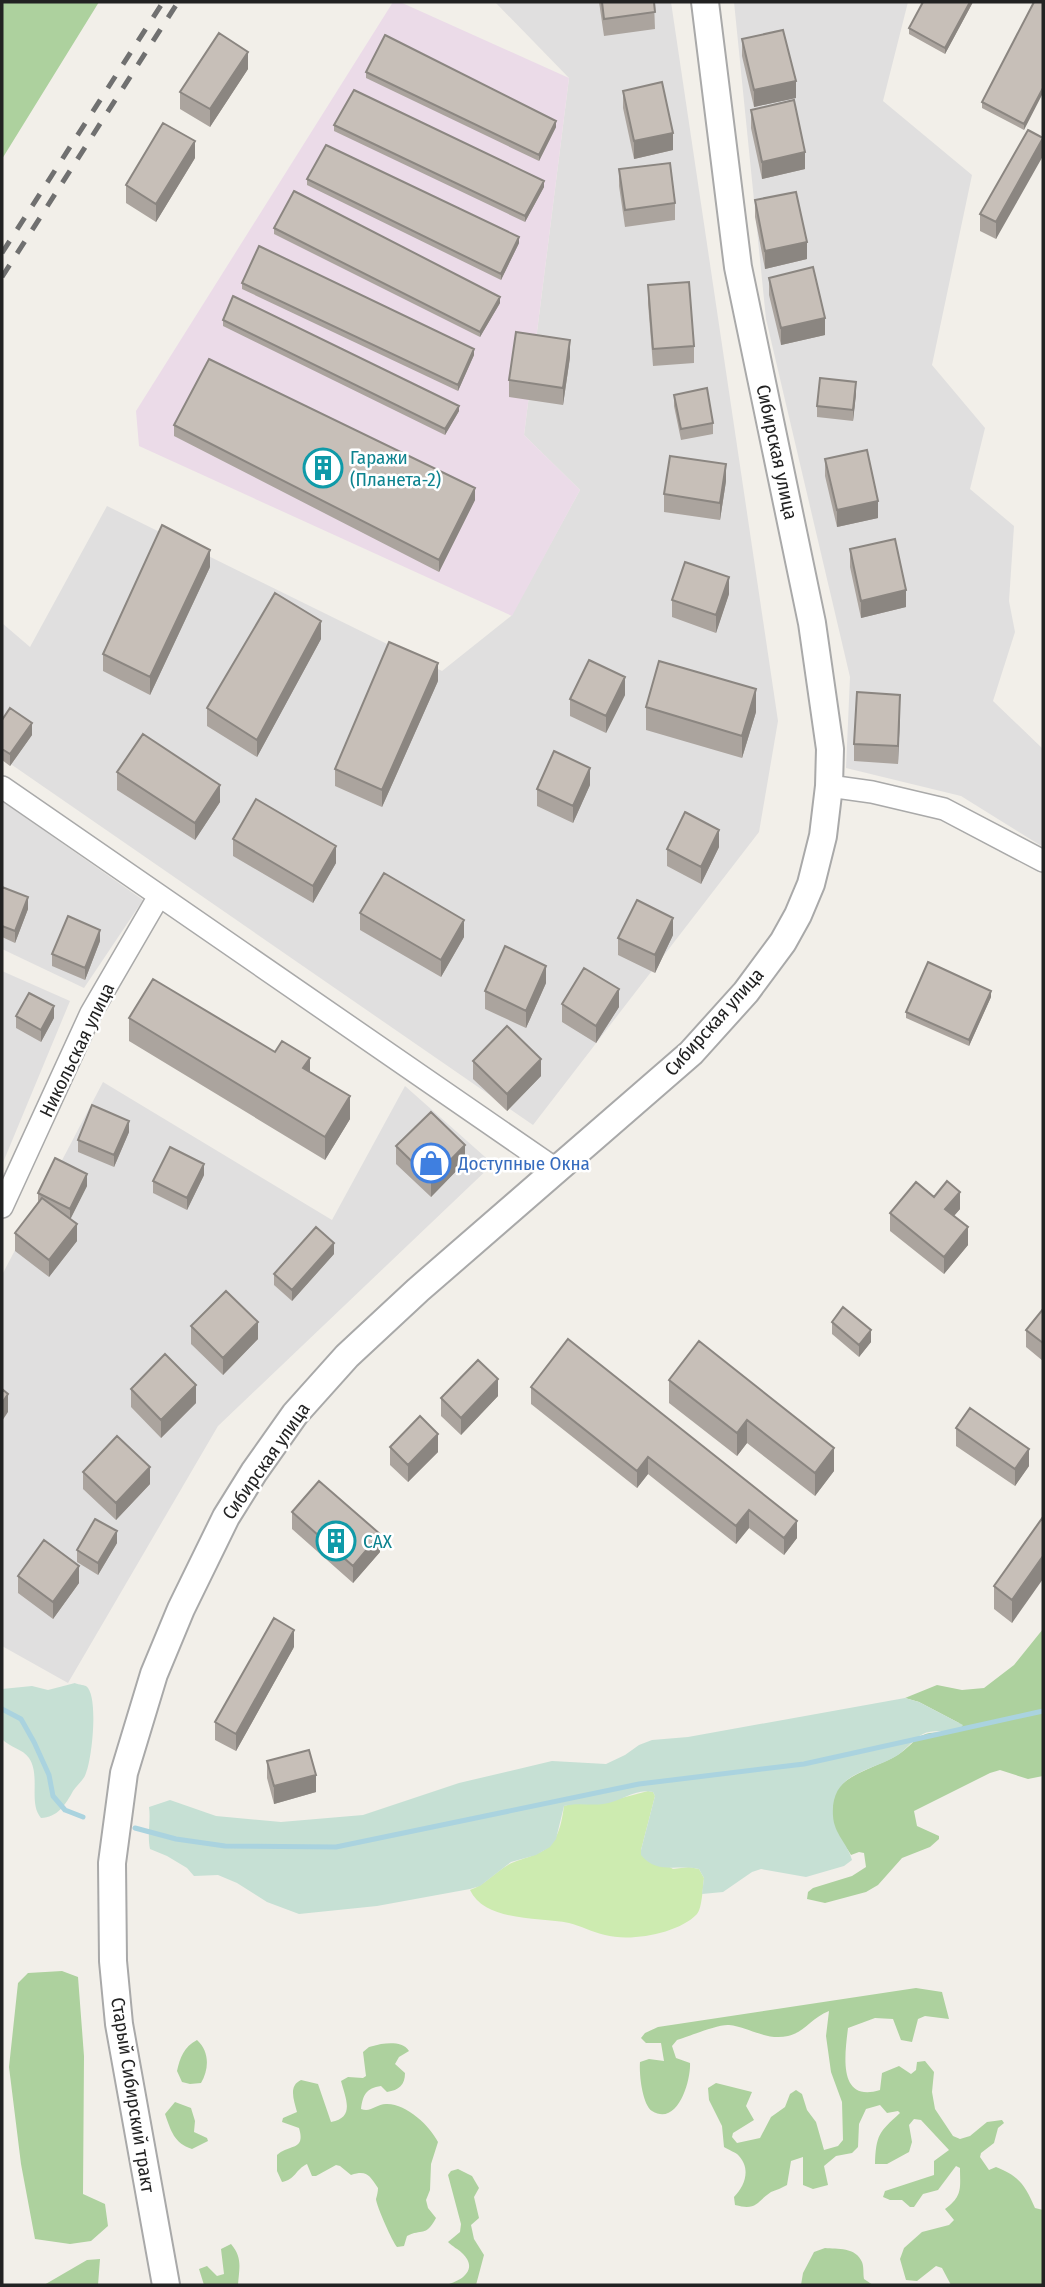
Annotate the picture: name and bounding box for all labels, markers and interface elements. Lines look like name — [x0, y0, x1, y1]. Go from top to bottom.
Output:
street label: Сибирская улица — [751, 382, 803, 522]
place label: Гаражи (Планета-2) — [350, 446, 441, 491]
building icon: Гаражи (Планета-2) — [302, 447, 344, 489]
street label: Сибирская улица — [660, 963, 768, 1081]
street label: Никольская улица — [35, 979, 119, 1121]
shop icon: Доступные Окна — [410, 1142, 452, 1184]
place label: Доступные Окна — [457, 1152, 590, 1175]
street label: Сибирская улица — [217, 1398, 315, 1524]
building icon: САХ — [315, 1520, 357, 1562]
place label: САХ — [363, 1530, 393, 1553]
street label: Старый Сибирский тракт — [106, 1996, 160, 2195]

